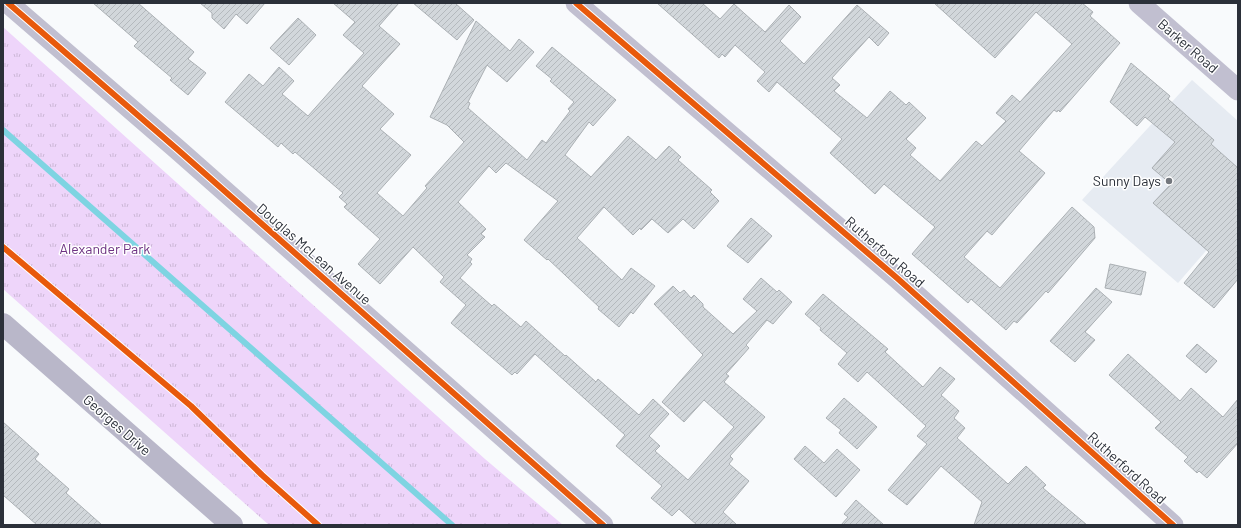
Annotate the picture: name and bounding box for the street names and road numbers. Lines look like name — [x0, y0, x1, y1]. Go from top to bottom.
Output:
street label: Barker Road — [1155, 15, 1222, 76]
street label: Douglas McLean Avenue — [254, 199, 375, 308]
street label: Rutherford Road — [842, 212, 929, 291]
street label: Georges Drive — [80, 391, 155, 459]
street label: Rutherford Road — [1085, 428, 1170, 507]

